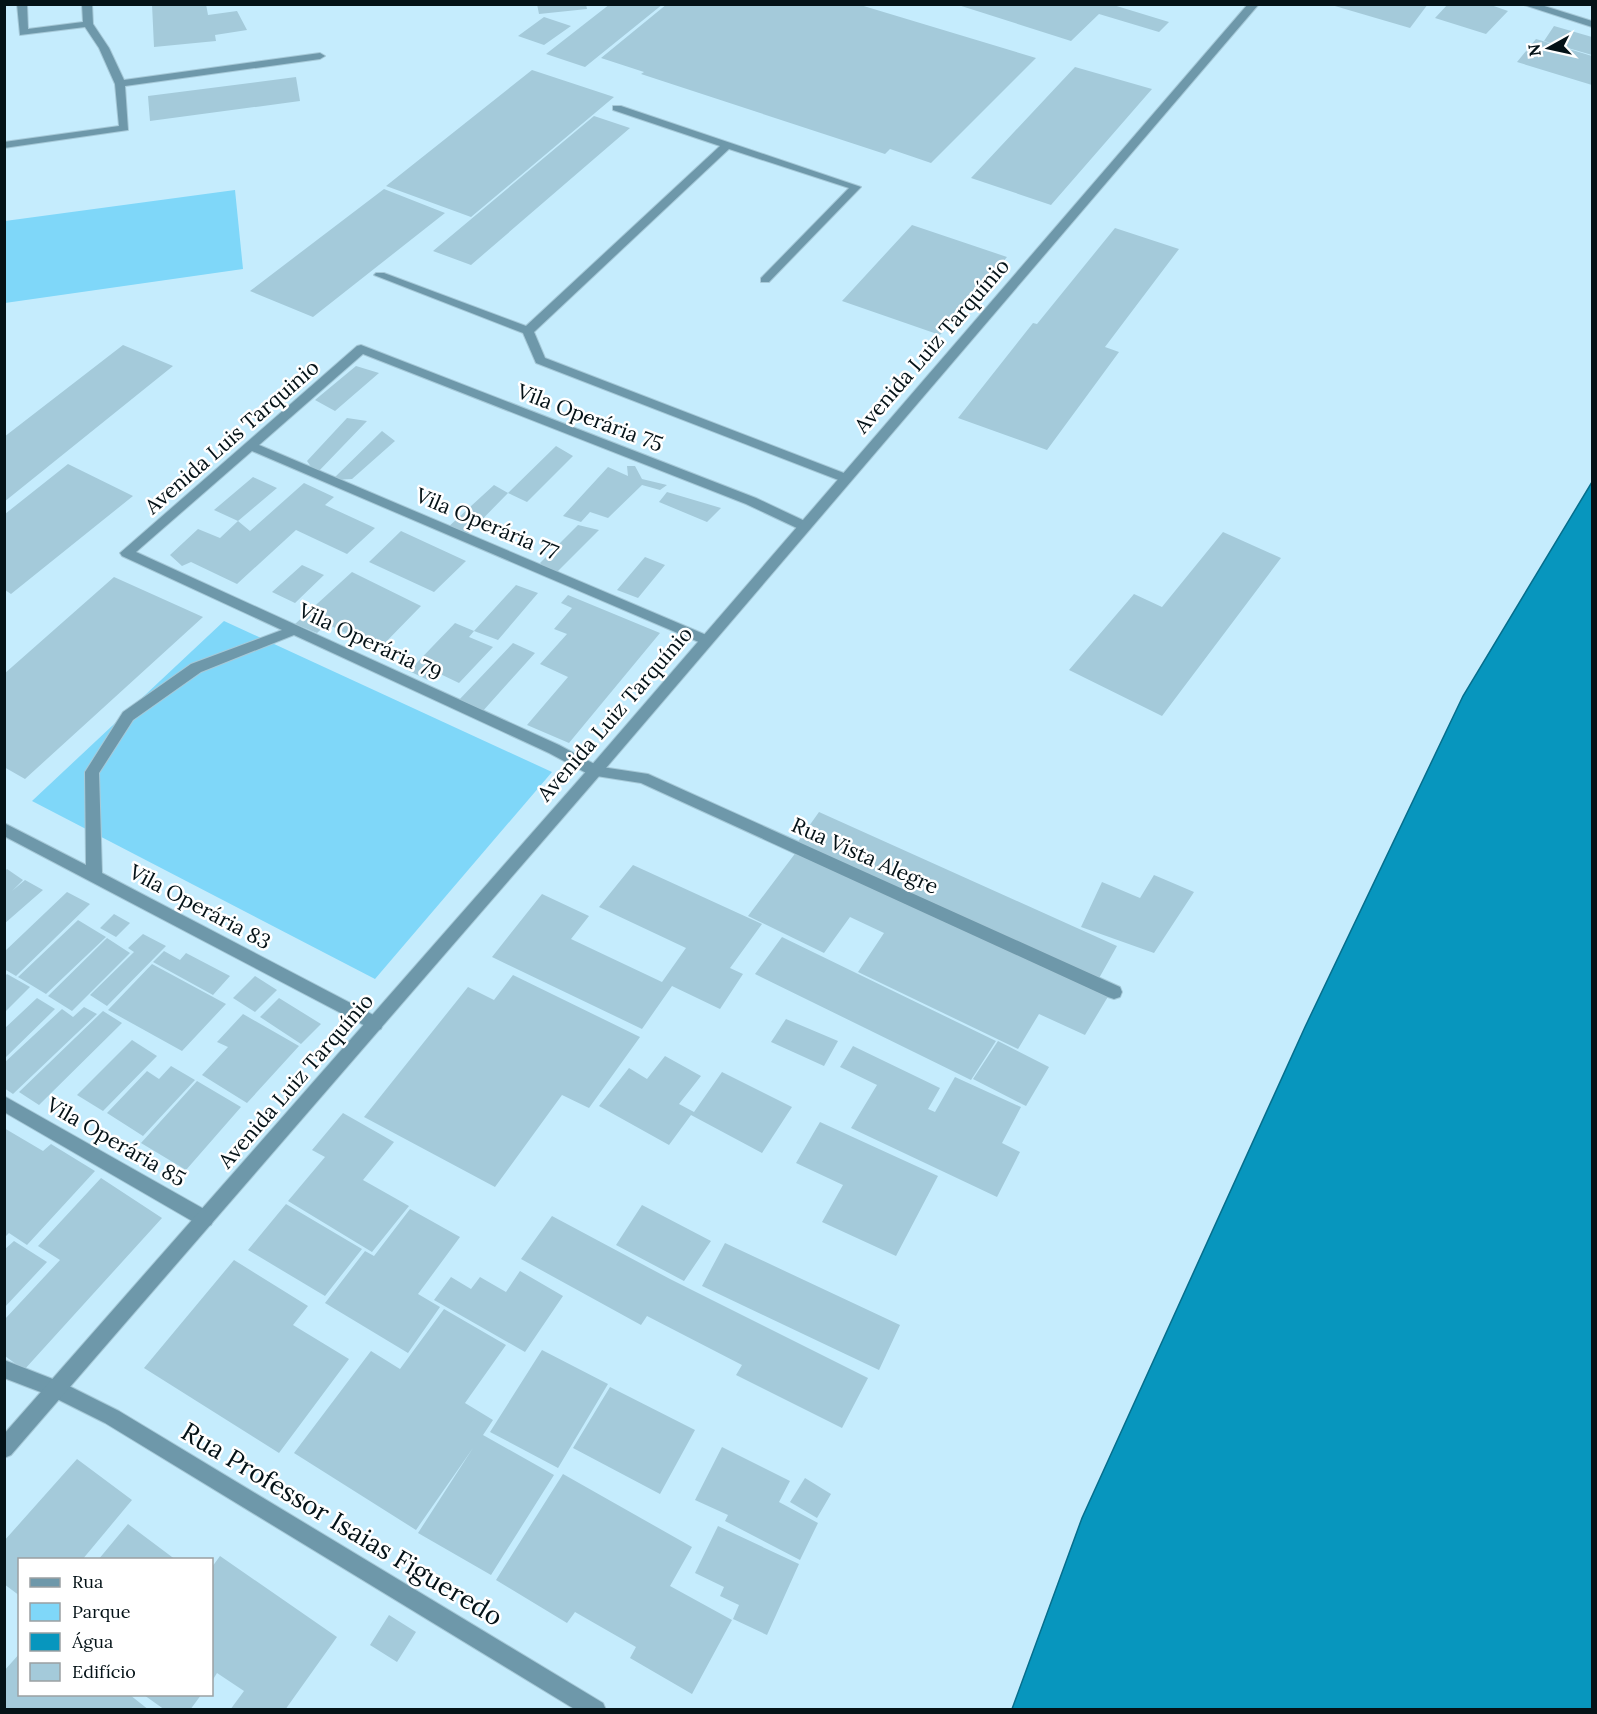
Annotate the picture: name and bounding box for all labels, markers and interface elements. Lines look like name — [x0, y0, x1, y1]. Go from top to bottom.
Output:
north arrow — [1519, 18, 1579, 78]
text: N — [1523, 43, 1545, 58]
street label: Avenida Luiz Tarquínio — [848, 253, 1015, 440]
street label: Avenida Luis Tarquinio — [138, 354, 324, 520]
street label: Vila Operária 75 — [512, 377, 667, 458]
street label: Vila Operária 77 — [411, 481, 563, 566]
street label: Vila Operária 79 — [293, 596, 446, 687]
street label: Avenida Luiz Tarquínio — [531, 621, 698, 808]
street label: Rua Vista Alegre — [788, 811, 943, 900]
street label: Vila Operária 83 — [124, 857, 276, 955]
street label: Avenida Luiz Tarquínio — [212, 988, 379, 1175]
street label: Vila Operária 85 — [41, 1090, 191, 1192]
street label: Rua Professor Isaias Figueredo — [176, 1414, 509, 1633]
legend — [18, 1558, 213, 1696]
text: Rua — [72, 1570, 103, 1593]
text: Parque — [72, 1600, 131, 1623]
text: Água — [71, 1630, 113, 1653]
text: Edifício — [72, 1660, 136, 1683]

